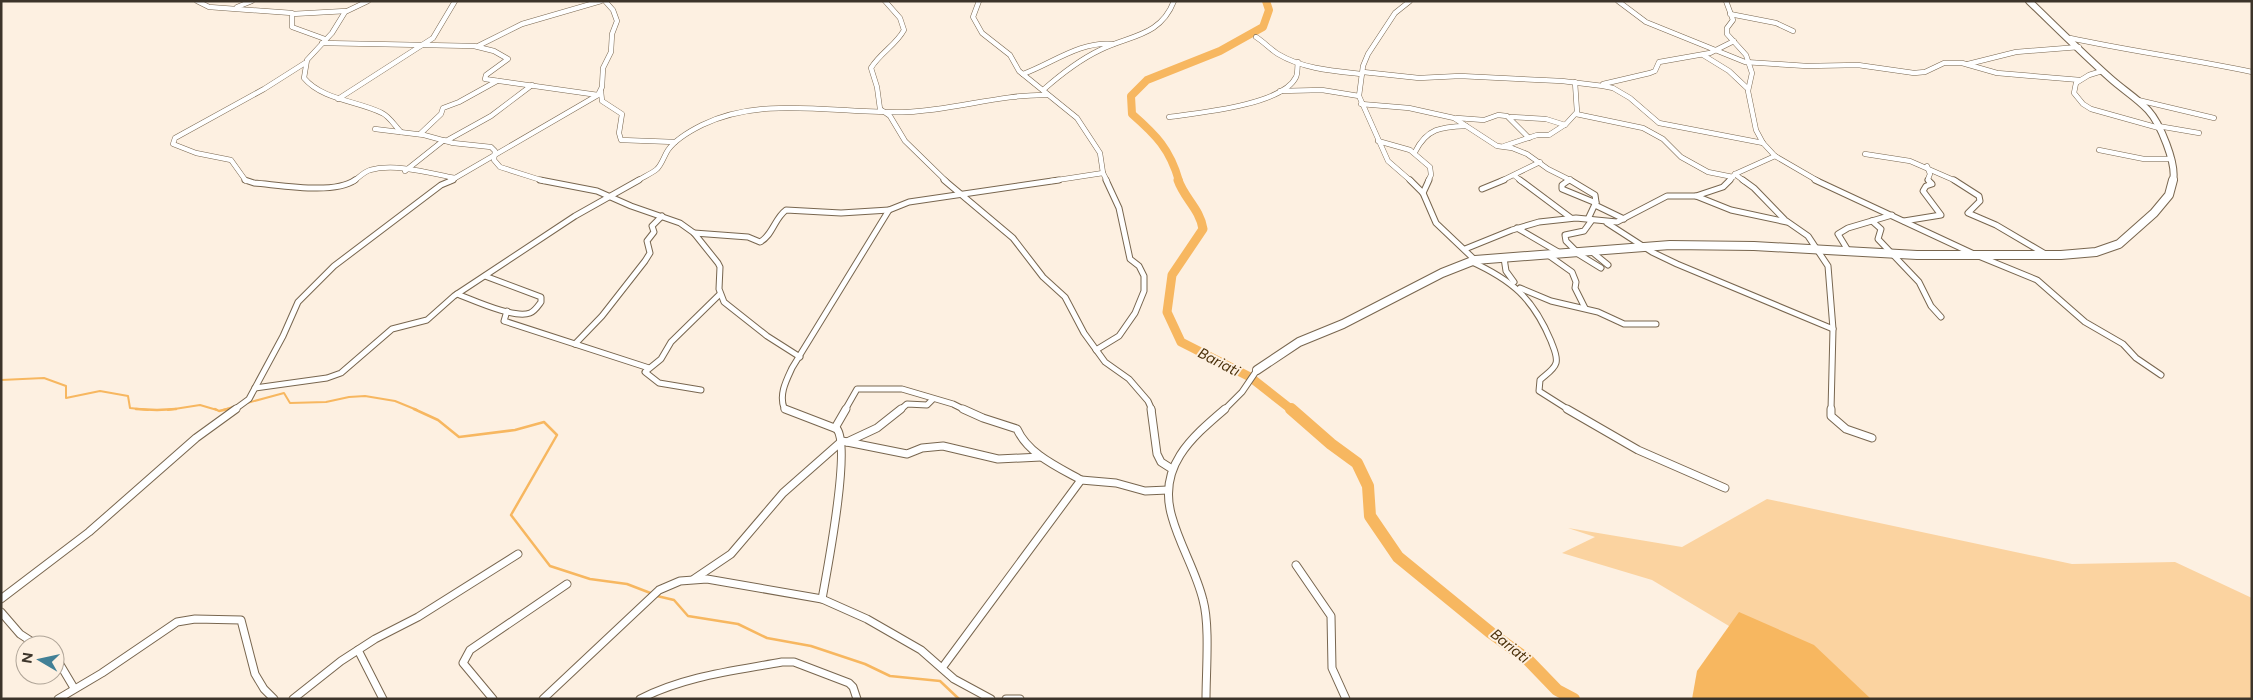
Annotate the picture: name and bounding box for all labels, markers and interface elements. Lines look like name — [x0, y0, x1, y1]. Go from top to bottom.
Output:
water label: Bariati — [1195, 344, 1243, 380]
water label: Bariati — [1487, 625, 1533, 667]
north arrow — [15, 635, 65, 685]
text: N — [18, 651, 37, 665]

